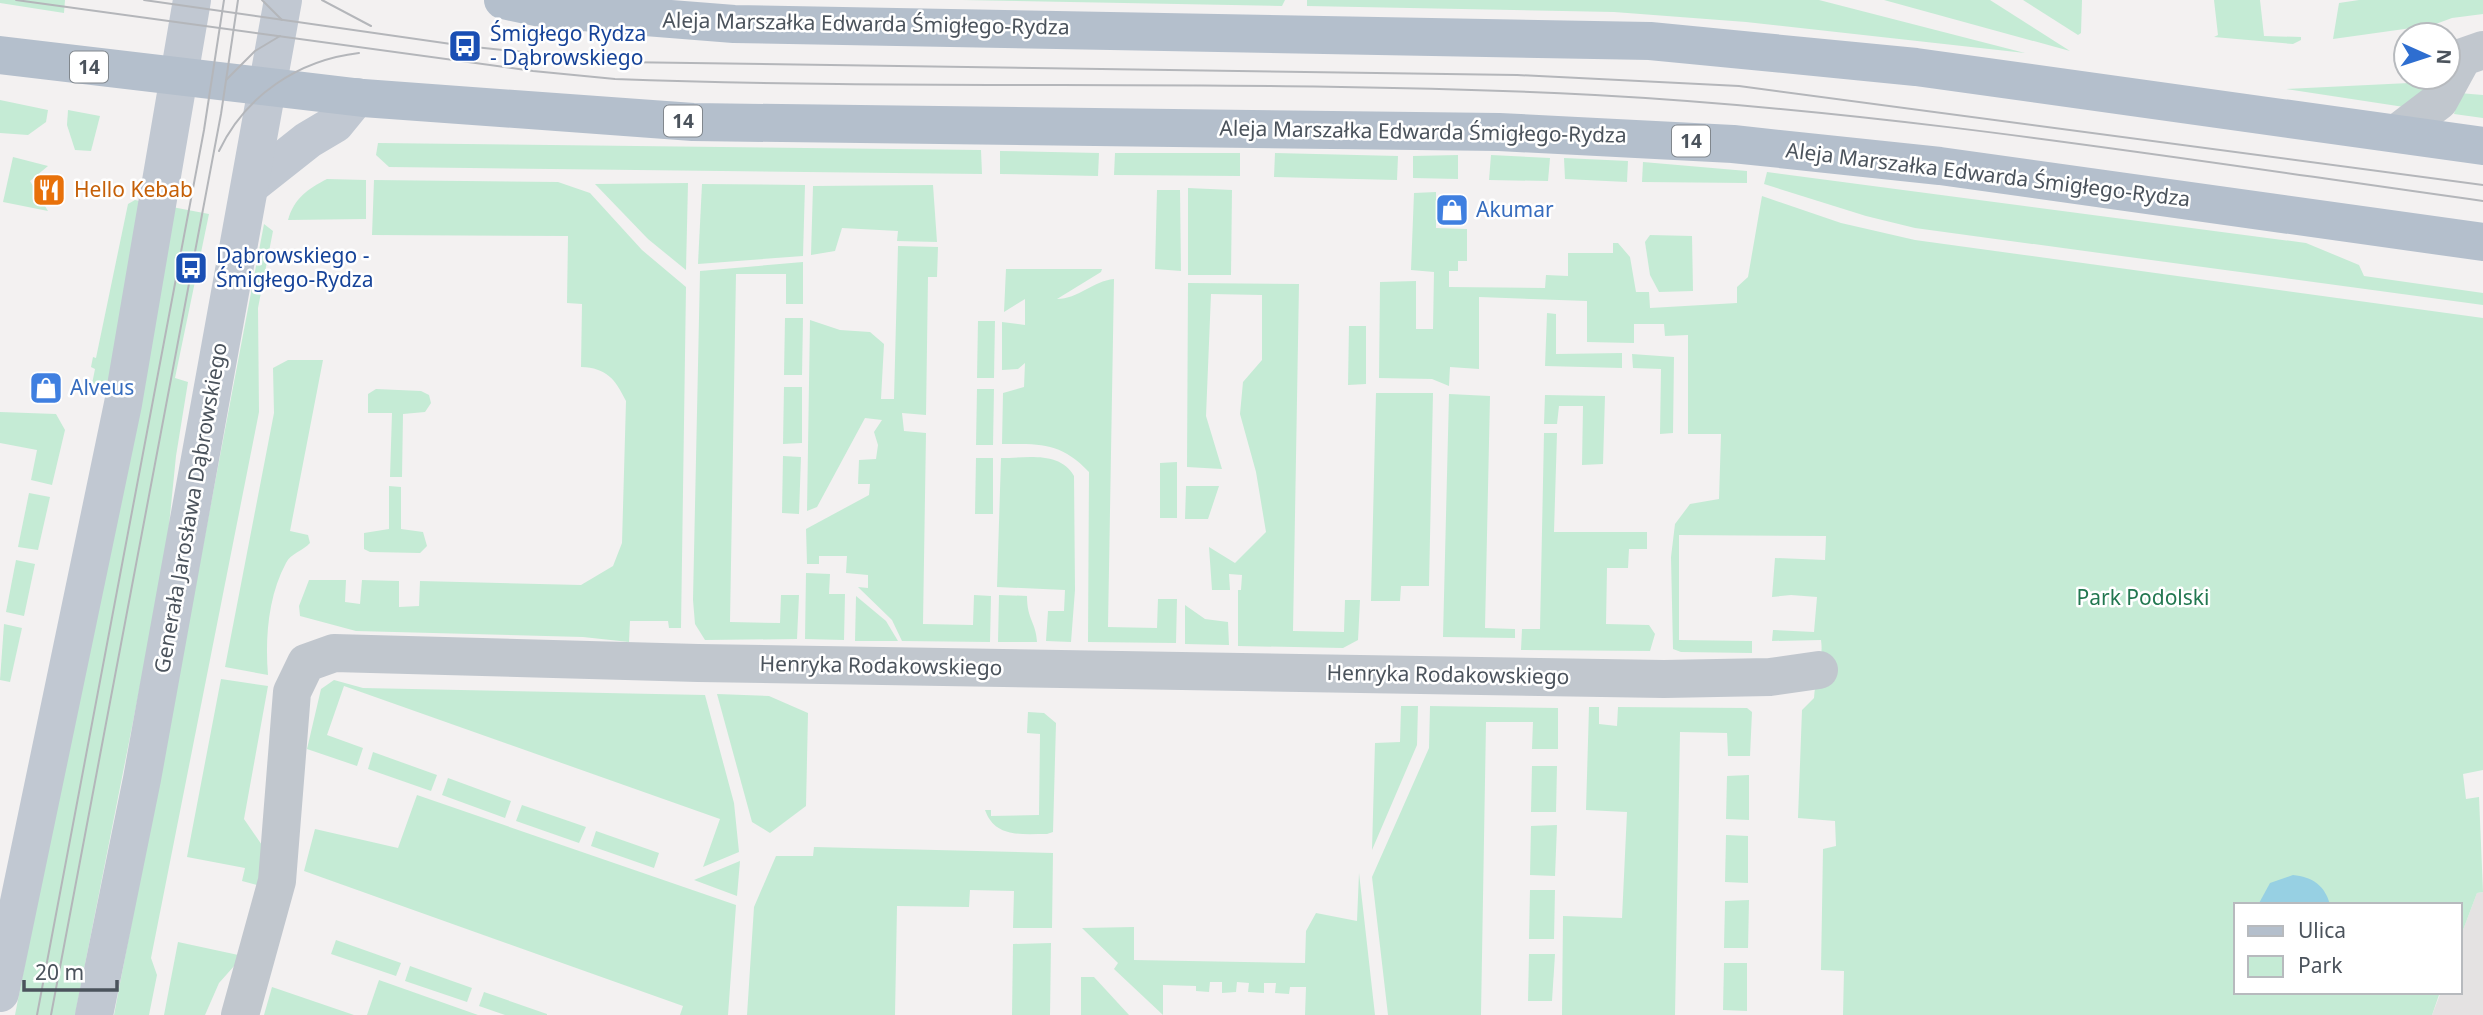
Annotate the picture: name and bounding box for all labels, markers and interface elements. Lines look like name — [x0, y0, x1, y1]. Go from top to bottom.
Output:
street label: Aleja Marszałka Edwarda Śmigłego-Rydza — [662, 5, 1070, 41]
place label: Śmigłego Rydza - Dąbrowskiego — [490, 19, 646, 71]
north arrow — [2392, 21, 2462, 91]
bus stop icon: Śmigłego Rydza - Dąbrowskiego — [446, 27, 484, 65]
text: N — [2431, 48, 2457, 65]
road number: 14 — [70, 52, 108, 82]
road number: 14 — [664, 105, 702, 136]
street label: Aleja Marszałka Edwarda Śmigłego-Rydza — [1219, 113, 1627, 149]
road number: 14 — [1672, 125, 1710, 156]
street label: Aleja Marszałka Edwarda Śmigłego-Rydza — [1784, 135, 2192, 213]
restaurant icon: Hello Kebab — [30, 171, 68, 209]
place label: Hello Kebab — [74, 175, 193, 203]
shop icon: Akumar — [1433, 191, 1471, 229]
place label: Akumar — [1476, 195, 1554, 223]
place label: Dąbrowskiego - Śmigłego-Rydza — [216, 241, 373, 293]
bus stop icon: Dąbrowskiego - Śmigłego-Rydza — [172, 249, 210, 287]
street label: Generała Jarosława Dąbrowskiego — [147, 340, 233, 675]
shop icon: Alveus — [27, 369, 65, 407]
place label: Alveus — [70, 373, 134, 401]
park label: Park Podolski — [2077, 583, 2209, 611]
street label: Henryka Rodakowskiego — [759, 649, 1003, 681]
street label: Henryka Rodakowskiego — [1326, 658, 1570, 690]
legend — [2234, 903, 2462, 994]
text: Ulica — [2298, 916, 2346, 944]
scale bar — [24, 948, 117, 992]
text: Park — [2298, 951, 2343, 979]
text: 20 m — [35, 958, 84, 986]

